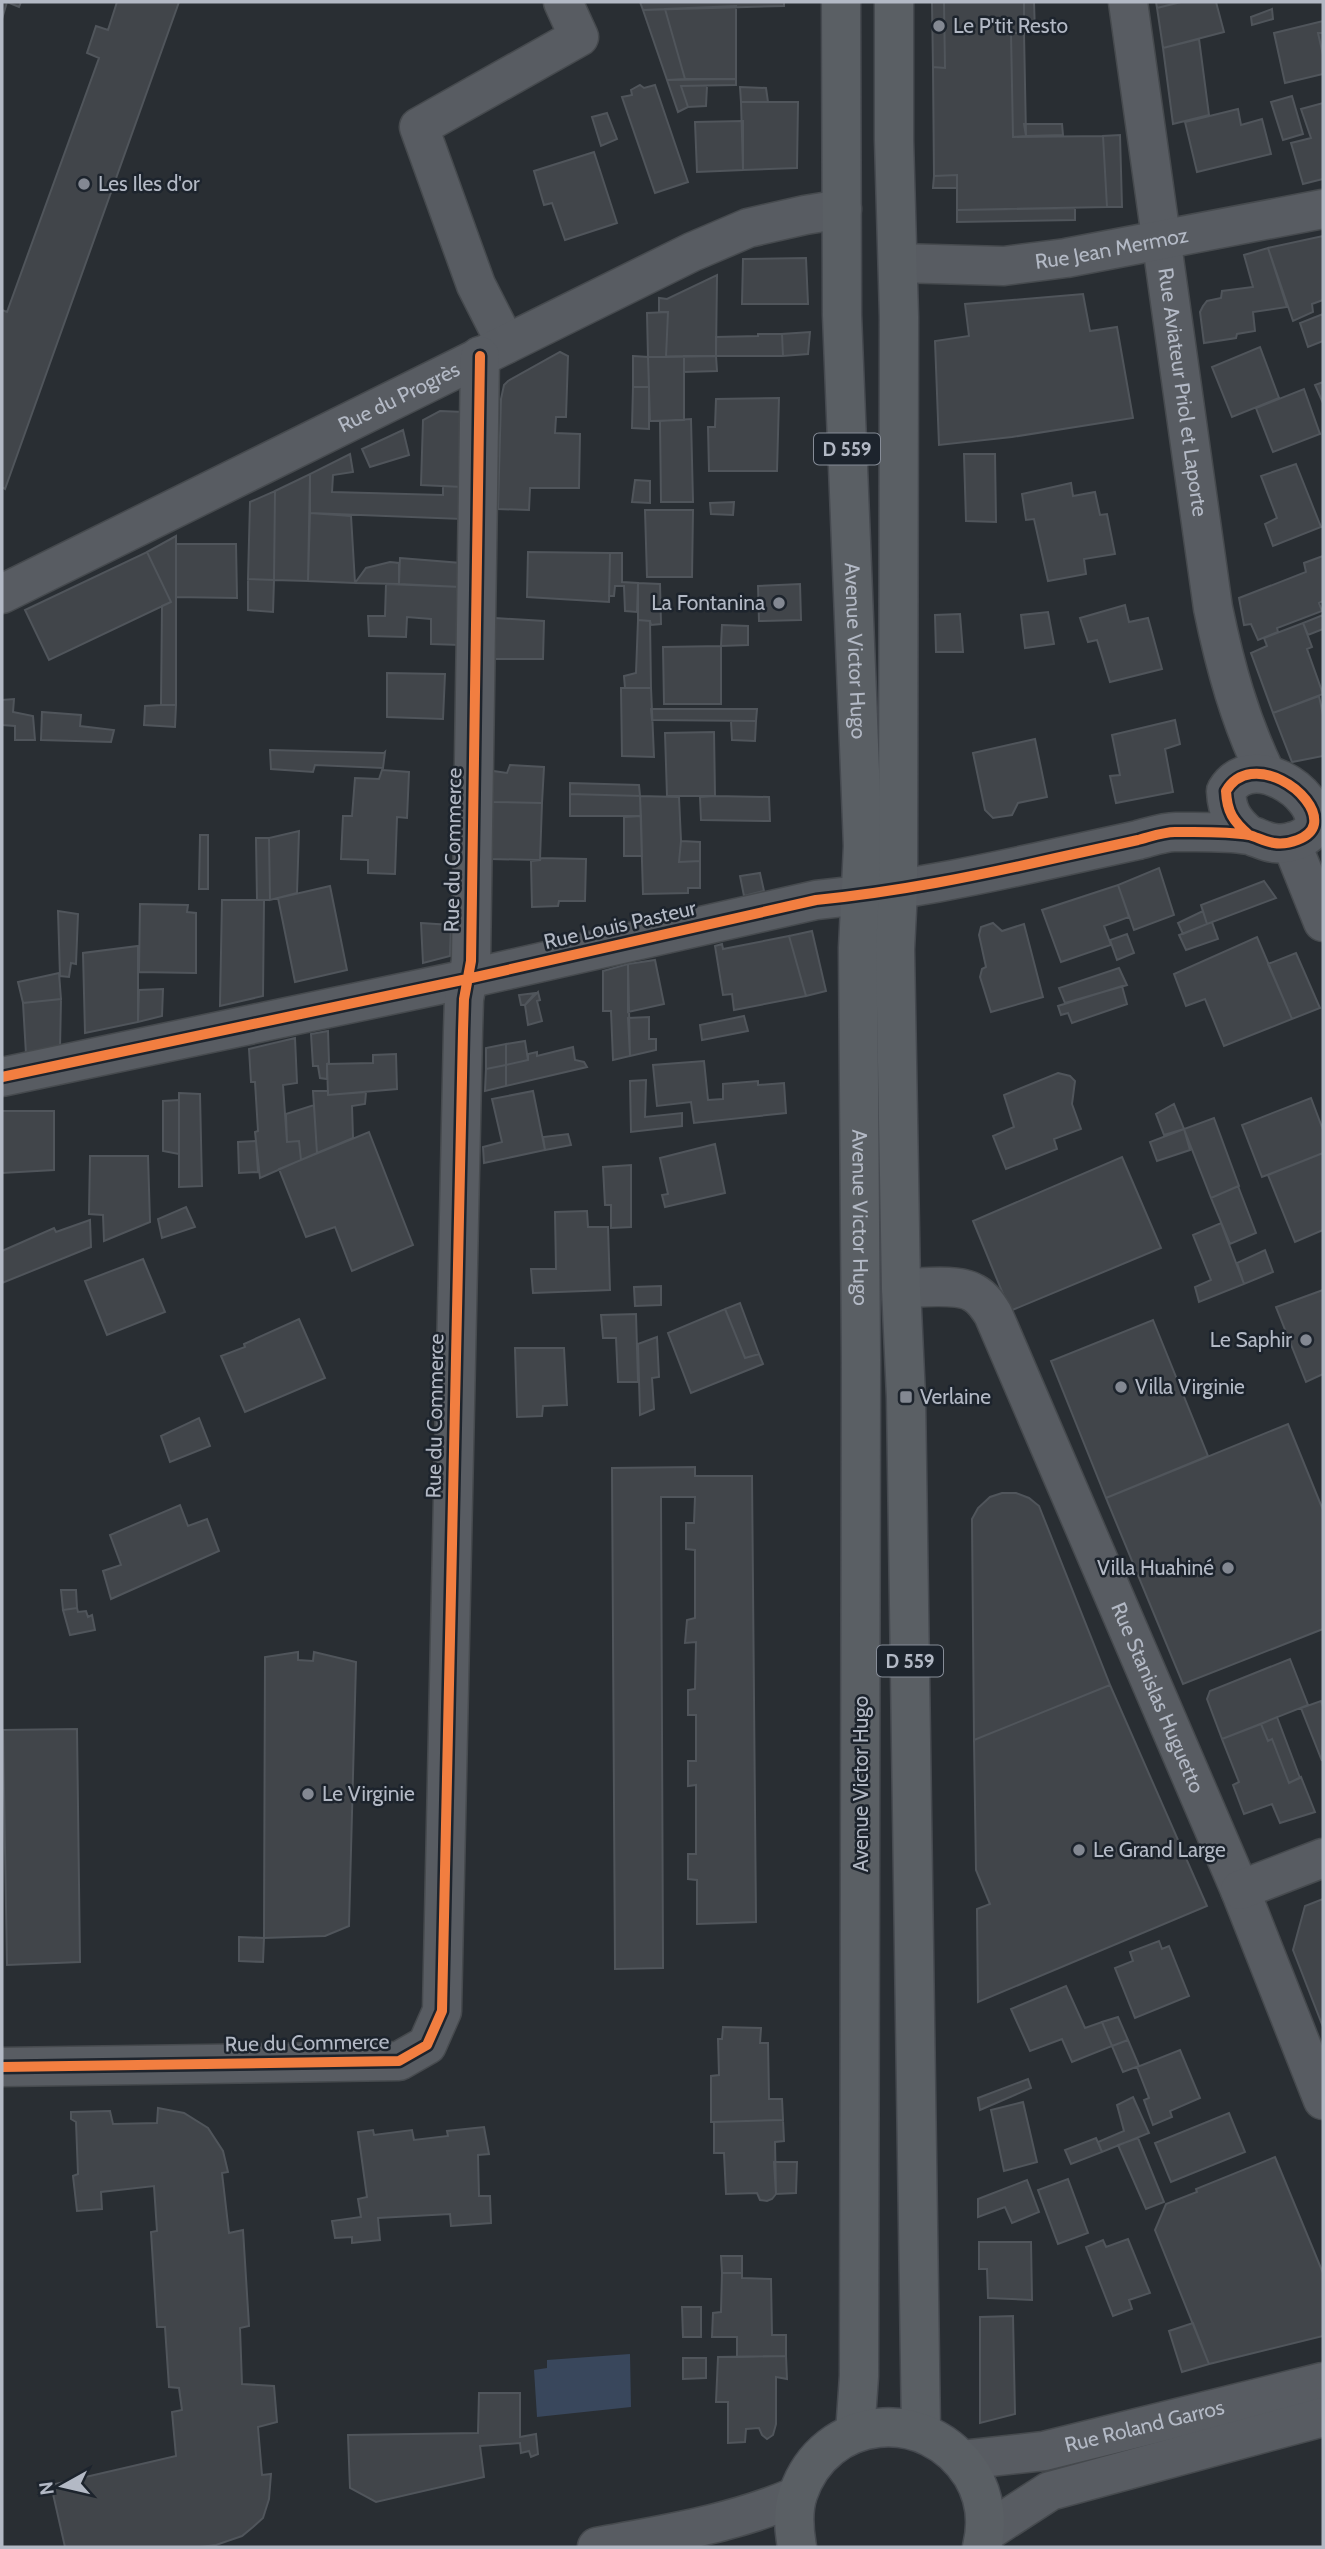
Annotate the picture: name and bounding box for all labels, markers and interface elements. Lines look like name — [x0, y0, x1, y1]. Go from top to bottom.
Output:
place label: Le P'tit Resto — [953, 13, 1068, 38]
marker: Le P'tit Resto — [931, 18, 947, 34]
place label: Les Iles d'or — [98, 171, 200, 196]
marker: Les Iles d'or — [76, 176, 92, 192]
street label: Rue Jean Mermoz — [1033, 222, 1190, 274]
street label: Rue Aviateur Priol et Laporte — [1153, 266, 1213, 518]
street label: Rue du Progrès — [334, 356, 464, 437]
road number: D 559 — [814, 433, 880, 464]
street label: Avenue Victor Hugo — [840, 562, 872, 740]
place label: La Fontanina — [651, 590, 765, 615]
marker: La Fontanina — [771, 595, 787, 611]
street label: Rue du Commerce — [439, 767, 466, 932]
street label: Rue Louis Pasteur — [541, 895, 699, 954]
street label: Avenue Victor Hugo — [847, 1129, 874, 1306]
place label: Le Saphir — [1210, 1327, 1292, 1352]
marker: Le Saphir — [1298, 1332, 1314, 1348]
street label: Rue du Commerce — [421, 1333, 448, 1498]
place label: Villa Virginie — [1135, 1374, 1245, 1399]
marker: Villa Virginie — [1113, 1379, 1129, 1395]
place label: Verlaine — [920, 1384, 991, 1409]
marker: Verlaine — [898, 1389, 914, 1405]
place label: Villa Huahiné — [1097, 1555, 1214, 1580]
marker: Villa Huahiné — [1220, 1560, 1236, 1576]
street label: Rue Stanislas Huguetto — [1106, 1598, 1210, 1797]
road number: D 559 — [877, 1646, 943, 1676]
street label: Avenue Victor Hugo — [848, 1696, 873, 1872]
place label: Le Virginie — [322, 1781, 415, 1806]
marker: Le Virginie — [300, 1786, 316, 1802]
place label: Le Grand Large — [1093, 1837, 1226, 1862]
marker: Le Grand Large — [1071, 1842, 1087, 1858]
street label: Rue du Commerce — [225, 2029, 390, 2056]
street label: Rue Roland Garros — [1062, 2394, 1227, 2457]
north arrow — [28, 2451, 98, 2521]
text: N — [34, 2480, 59, 2497]

